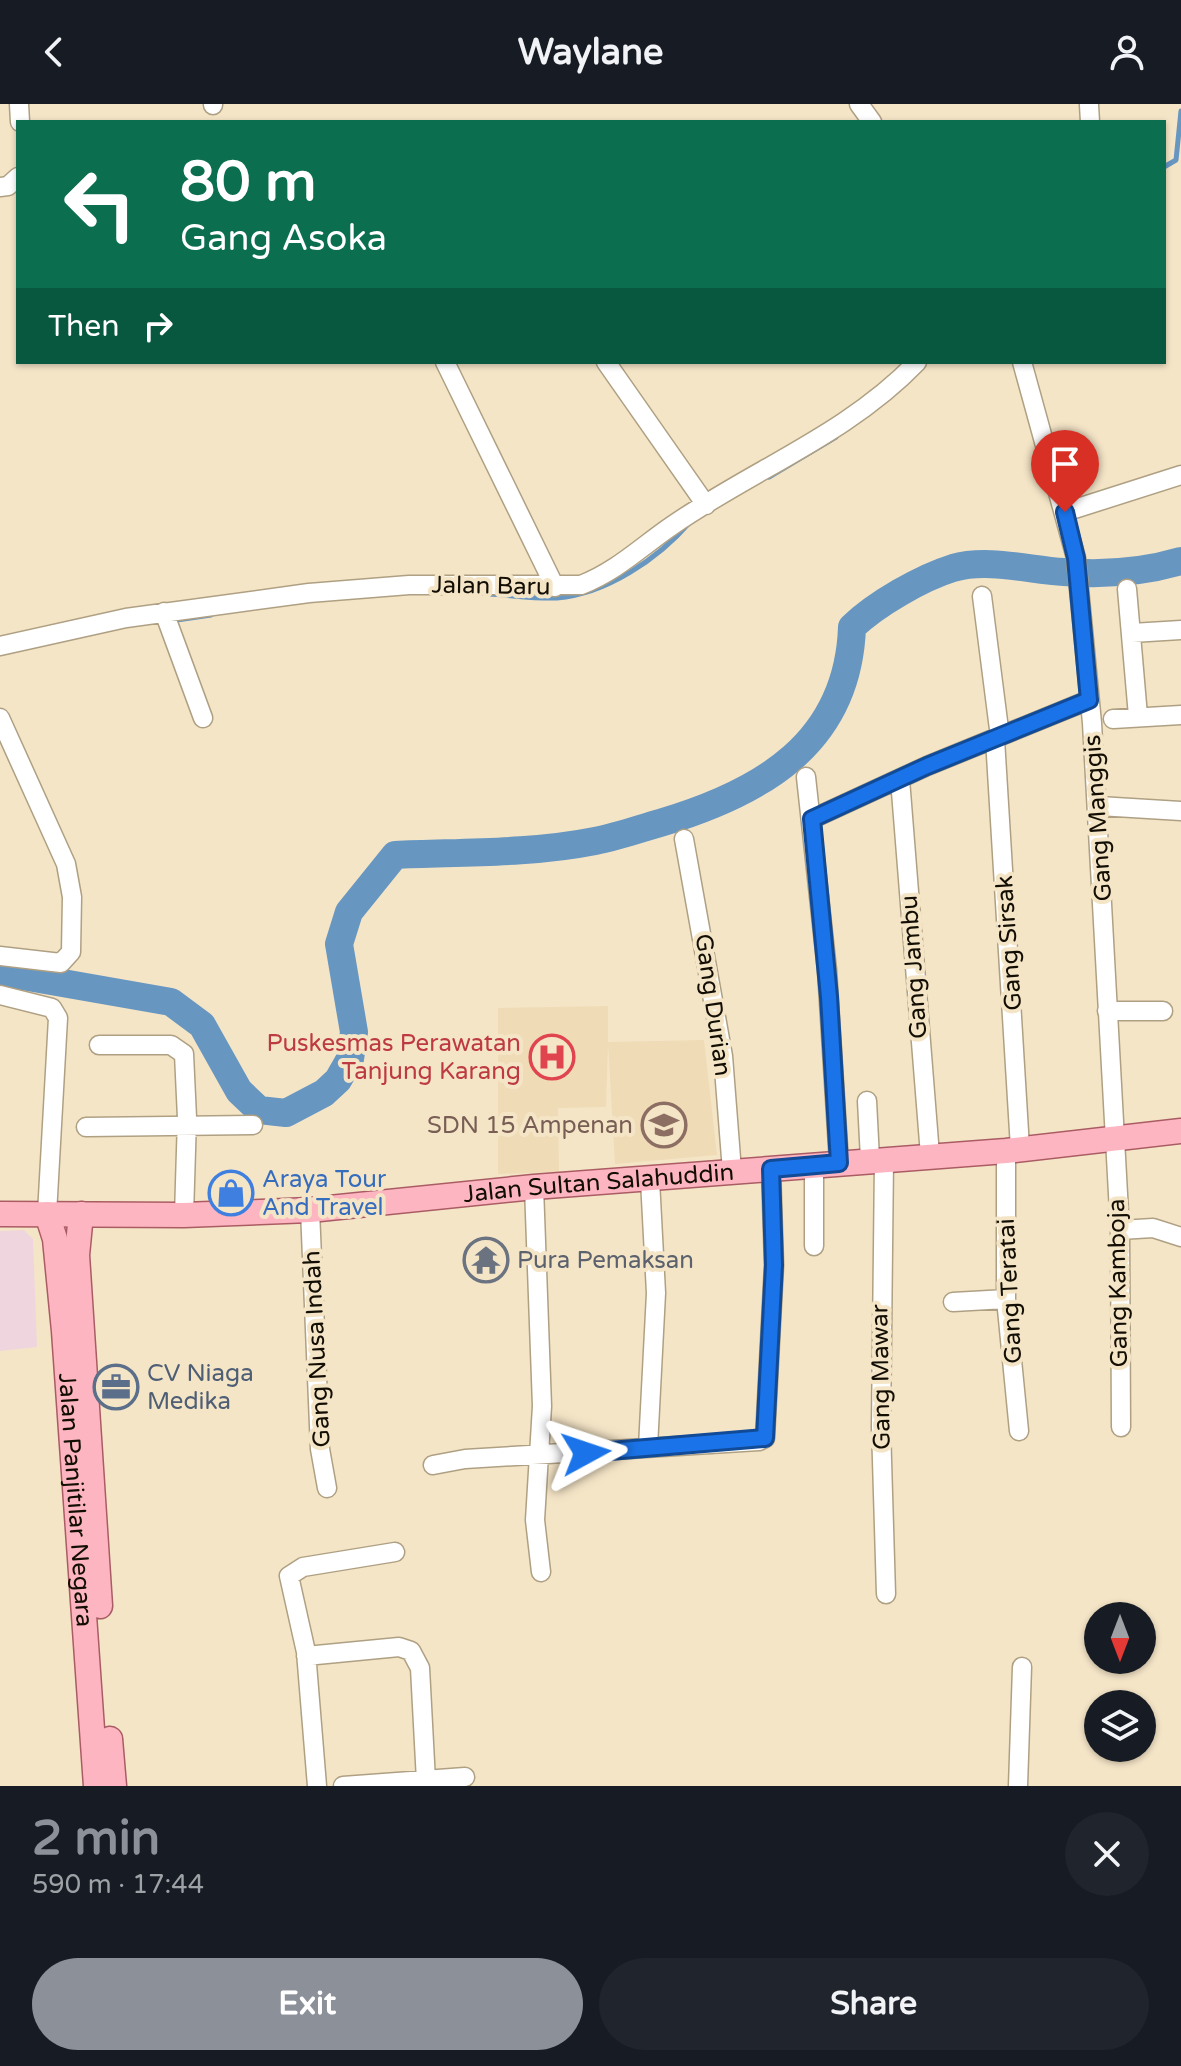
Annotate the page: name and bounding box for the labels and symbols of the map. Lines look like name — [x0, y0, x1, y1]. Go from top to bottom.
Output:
pin — [1031, 430, 1099, 512]
street label: Jalan Baru — [431, 570, 551, 602]
street label: Gang Manggis — [1078, 734, 1118, 902]
street label: Gang Sirsak — [990, 874, 1028, 1012]
street label: Gang Jambu — [895, 894, 933, 1040]
street label: Gang Durian — [689, 932, 737, 1078]
place label: Puskesmas Perawatan Tanjung Karang — [266, 1029, 521, 1086]
hospital icon: Puskesmas Perawatan Tanjung Karang — [528, 1033, 576, 1081]
school or university icon: SDN 15 Ampenan — [640, 1101, 688, 1149]
place label: SDN 15 Ampenan — [427, 1111, 633, 1140]
street label: Jalan Sultan Salahuddin — [462, 1157, 735, 1209]
place label: Araya Tour And Travel — [262, 1165, 387, 1222]
shop icon: Araya Tour And Travel — [207, 1169, 255, 1217]
street label: Gang Kamboja — [1102, 1198, 1134, 1368]
street label: Gang Teratai — [992, 1218, 1028, 1364]
temple icon: Pura Pemaksan — [462, 1236, 510, 1284]
place label: Pura Pemaksan — [517, 1246, 694, 1275]
street label: Gang Nusa Indah — [297, 1250, 337, 1448]
street label: Gang Mawar — [865, 1303, 897, 1450]
place label: CV Niaga Medika — [147, 1359, 254, 1416]
office icon: CV Niaga Medika — [92, 1363, 140, 1411]
street label: Jalan Panjitilar Negara — [52, 1372, 99, 1628]
position arrow — [544, 1411, 628, 1495]
north arrow — [1084, 1602, 1156, 1674]

